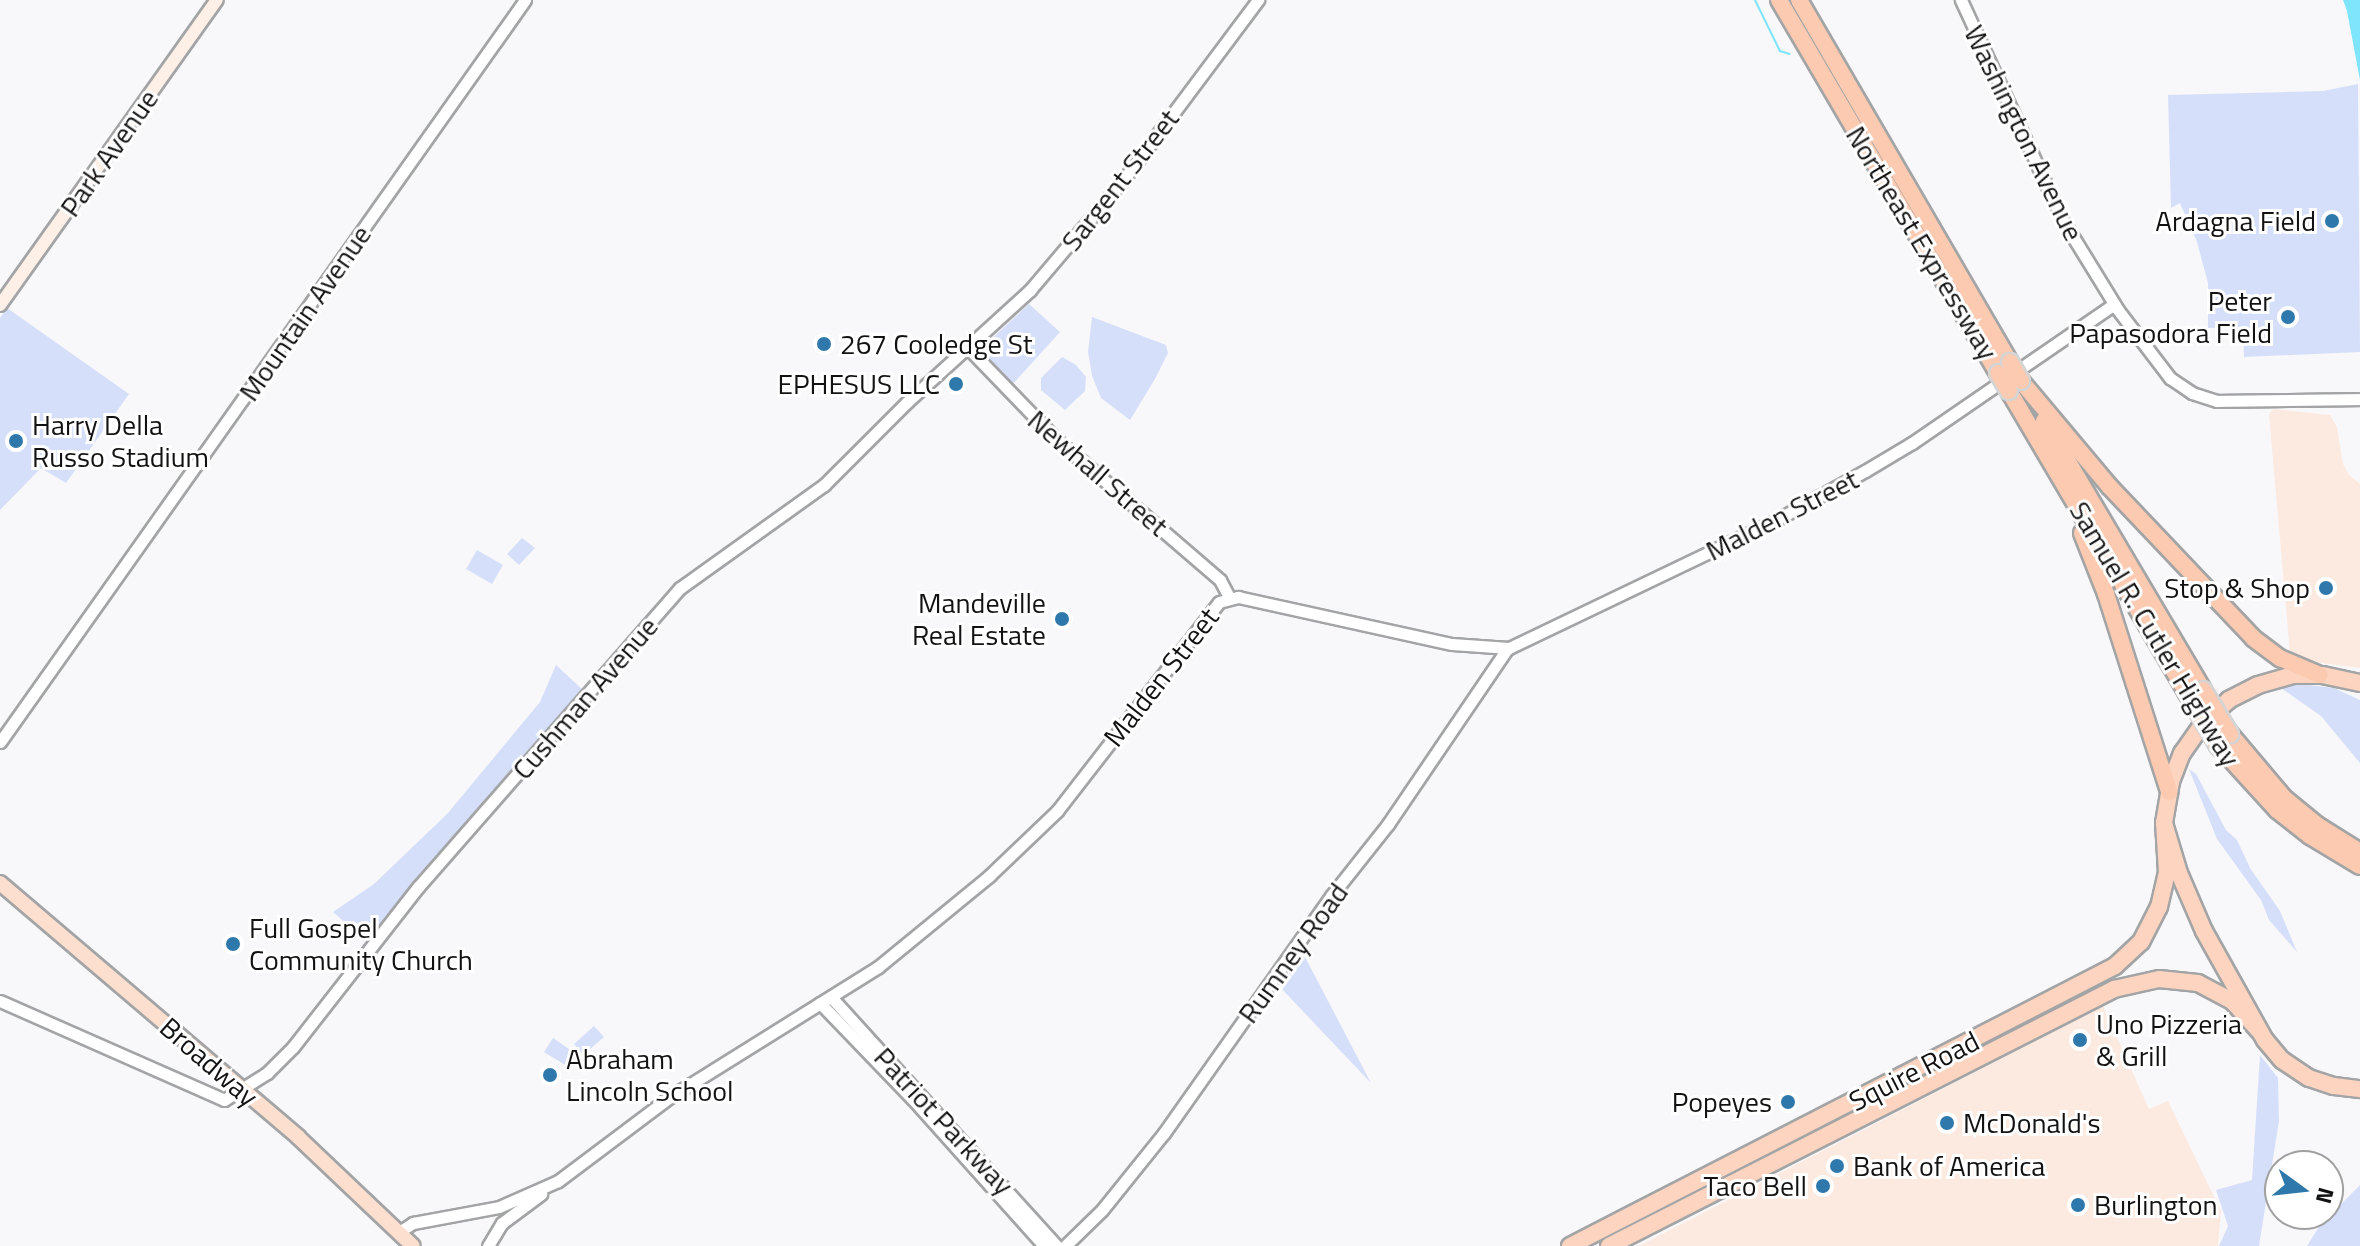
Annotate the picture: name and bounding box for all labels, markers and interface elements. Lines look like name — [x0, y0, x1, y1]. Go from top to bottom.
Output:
street label: Washington Avenue — [1957, 20, 2091, 246]
street label: Park Avenue — [53, 83, 165, 223]
street label: Sargent Street — [1054, 103, 1186, 257]
street label: Northeast Expressway — [1839, 120, 2005, 366]
place label: Ardagna Field — [2155, 204, 2316, 238]
marker: Ardagna Field — [2323, 212, 2341, 230]
street label: Mountain Avenue — [232, 219, 378, 407]
place label: Peter Papasodora Field — [2069, 284, 2272, 350]
marker: Peter Papasodora Field — [2279, 308, 2297, 326]
place label: 267 Cooledge St — [840, 327, 1033, 361]
marker: 267 Cooledge St — [815, 335, 833, 353]
place label: EPHESUS LLC — [777, 367, 940, 401]
marker: EPHESUS LLC — [947, 375, 965, 393]
street label: Newhall Street — [1021, 403, 1175, 543]
place label: Harry Della Russo Stadium — [32, 408, 209, 474]
marker: Harry Della Russo Stadium — [7, 432, 25, 450]
street label: Malden Street — [1700, 462, 1864, 568]
street label: Samuel R. Cutler Highway — [2063, 496, 2247, 772]
place label: Stop & Shop — [2164, 571, 2310, 605]
marker: Stop & Shop — [2317, 579, 2335, 597]
place label: Mandeville Real Estate — [912, 586, 1046, 652]
street label: Malden Street — [1097, 601, 1225, 753]
street label: Cushman Avenue — [505, 610, 665, 786]
marker: Mandeville Real Estate — [1053, 610, 1071, 628]
street label: Rumney Road — [1231, 877, 1355, 1029]
place label: Full Gospel Community Church — [249, 911, 473, 977]
marker: Full Gospel Community Church — [224, 935, 242, 953]
place label: Uno Pizzeria & Grill — [2096, 1007, 2242, 1073]
street label: Broadway — [153, 1010, 265, 1114]
street label: Squire Road — [1843, 1024, 1985, 1118]
marker: Uno Pizzeria & Grill — [2071, 1031, 2089, 1049]
street label: Patriot Parkway — [867, 1040, 1021, 1202]
place label: Abraham Lincoln School — [566, 1042, 734, 1108]
marker: Abraham Lincoln School — [541, 1066, 559, 1084]
place label: Popeyes — [1672, 1085, 1772, 1119]
marker: Popeyes — [1779, 1093, 1797, 1111]
place label: McDonald's — [1963, 1106, 2100, 1140]
marker: McDonald's — [1938, 1114, 1956, 1132]
place label: Bank of America — [1853, 1149, 2045, 1183]
north arrow — [2264, 1150, 2344, 1230]
marker: Bank of America — [1828, 1157, 1846, 1175]
place label: Taco Bell — [1703, 1169, 1807, 1203]
marker: Taco Bell — [1814, 1177, 1832, 1195]
text: N — [2307, 1184, 2344, 1207]
place label: Burlington — [2094, 1188, 2217, 1222]
marker: Burlington — [2069, 1196, 2087, 1214]

